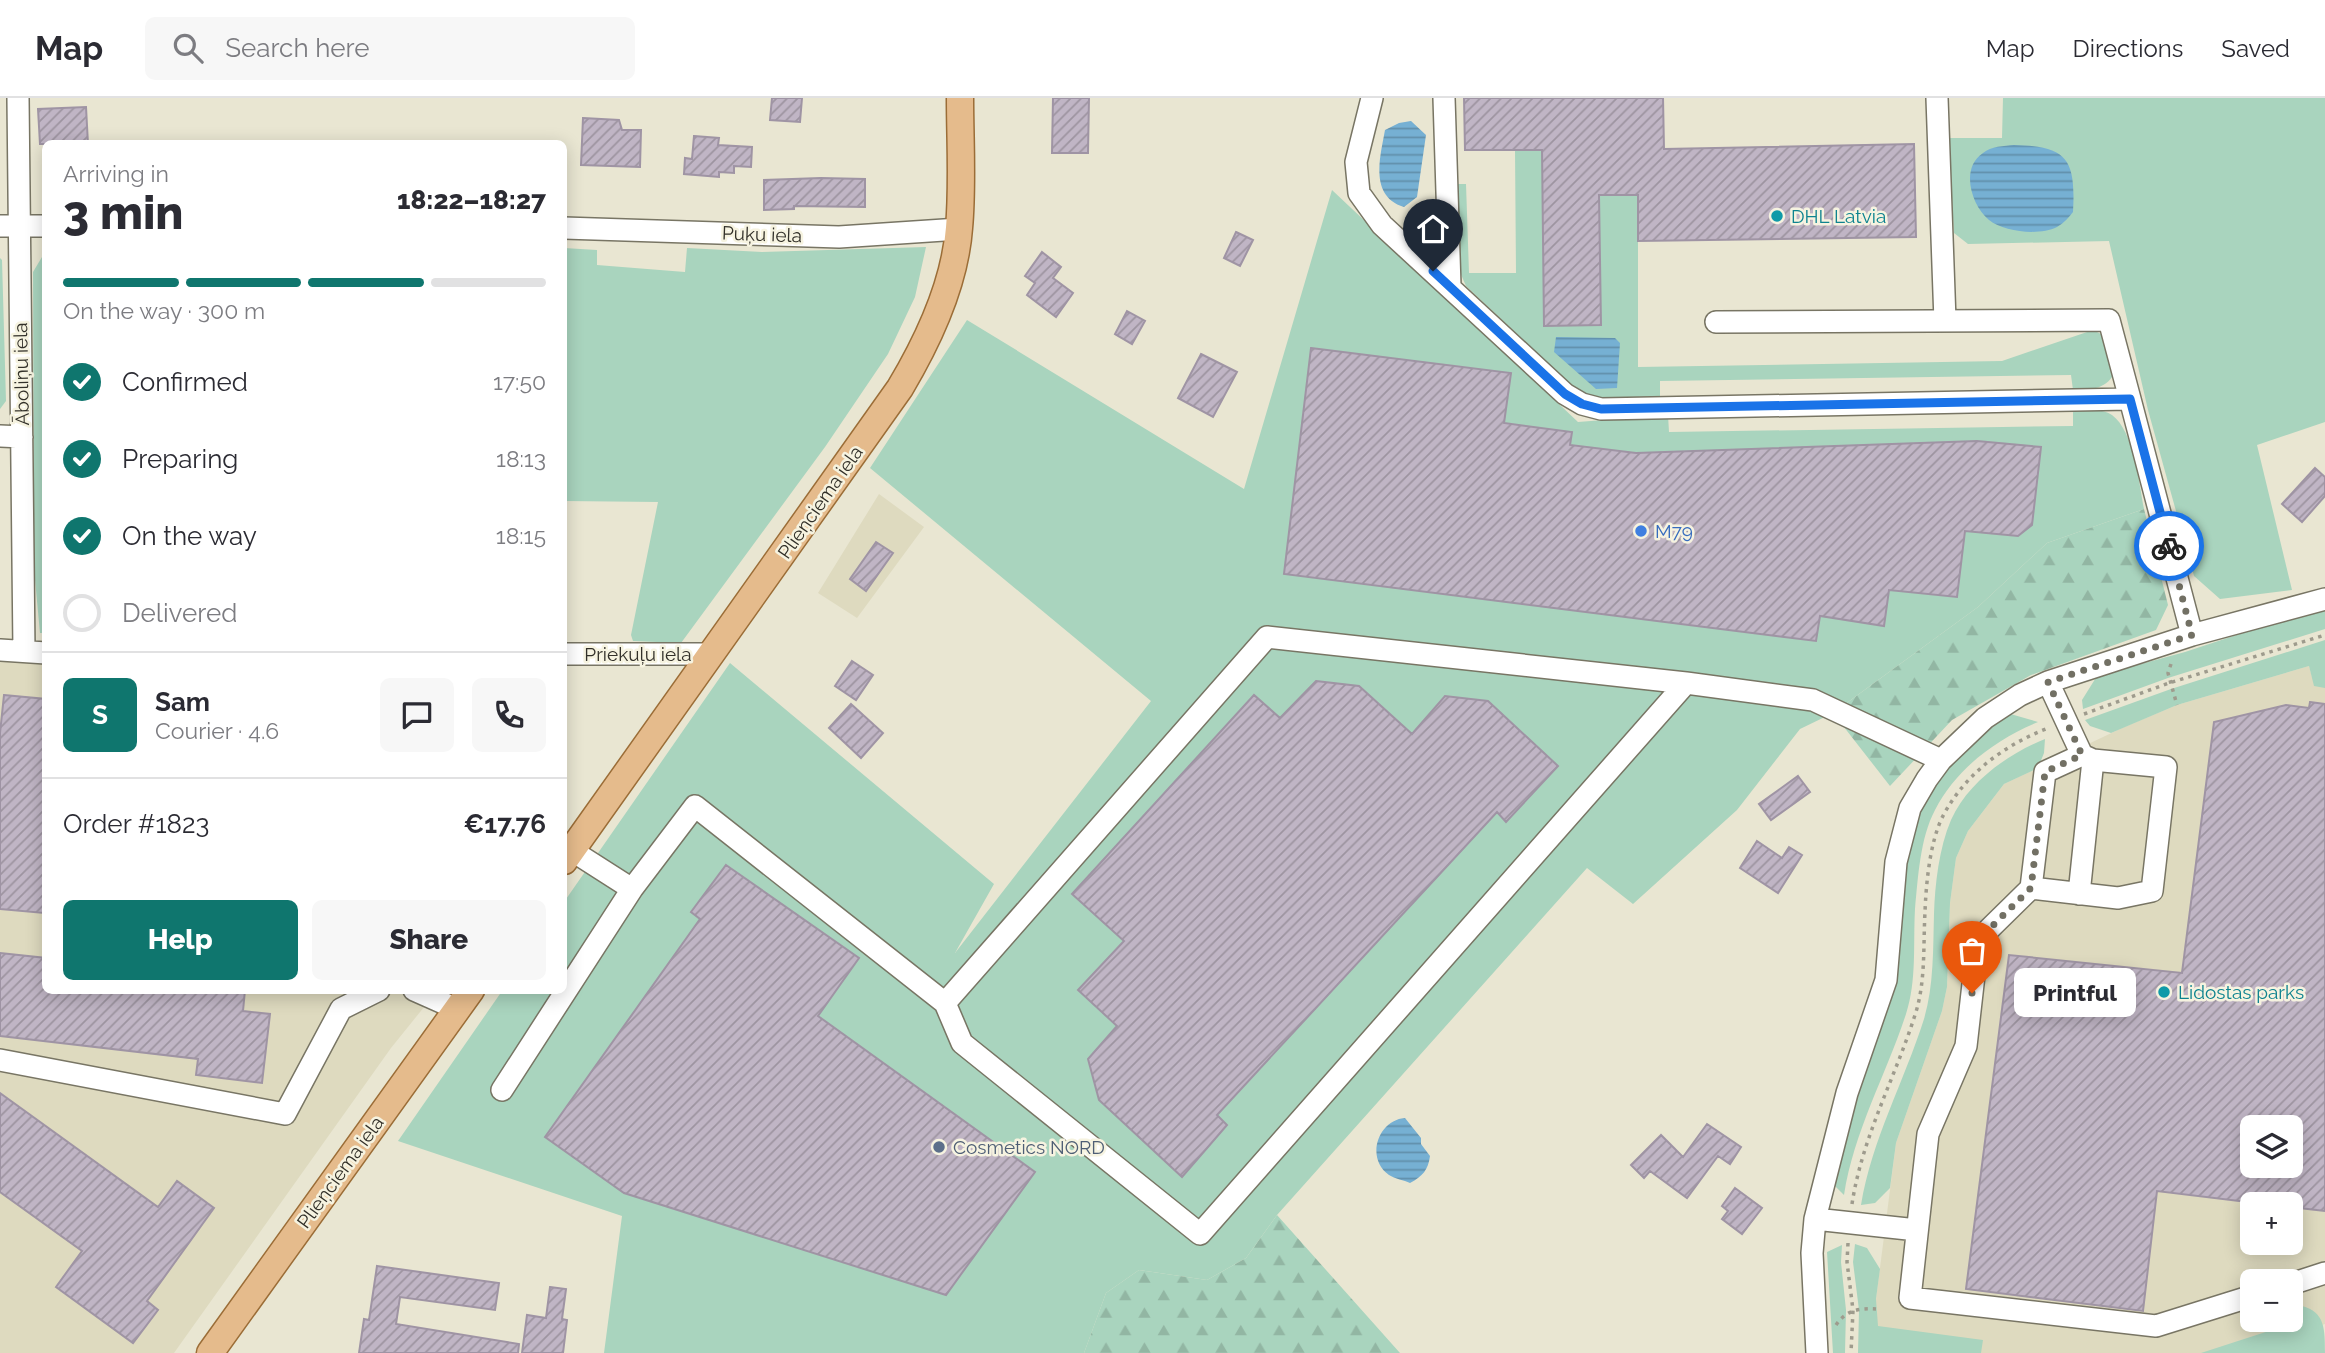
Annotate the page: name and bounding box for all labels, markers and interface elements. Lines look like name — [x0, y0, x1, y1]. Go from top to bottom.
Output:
search box — [145, 17, 635, 80]
text: Map — [35, 29, 103, 68]
icon: search — [169, 29, 207, 67]
text: Search here — [225, 33, 370, 63]
text: Map — [1986, 34, 2035, 63]
text: Directions — [2073, 34, 2183, 63]
text: Saved — [2221, 34, 2290, 63]
text: Arriving in — [63, 160, 169, 187]
text: 18:22–18:27 — [397, 185, 546, 215]
text: 3 min — [63, 186, 183, 240]
pin — [1403, 199, 1463, 271]
place label: DHL Latvia — [1791, 205, 1886, 227]
marker: DHL Latvia — [1769, 208, 1785, 224]
icon: home — [1414, 210, 1452, 248]
street label: Puķu iela — [722, 222, 802, 246]
text: On the way · 300 m — [63, 297, 265, 324]
street label: Āboliņu iela — [9, 322, 33, 426]
icon: check — [63, 363, 101, 401]
text: Confirmed — [122, 367, 248, 397]
text: 17:50 — [493, 368, 546, 395]
icon: check — [63, 440, 101, 478]
street label: Plieņciema iela — [773, 441, 867, 563]
text: Preparing — [122, 444, 238, 474]
text: 18:13 — [496, 445, 546, 472]
courier — [2134, 511, 2204, 581]
icon: check — [63, 517, 101, 555]
place label: M79 — [1655, 520, 1693, 542]
text: On the way — [122, 521, 257, 551]
text: 18:15 — [496, 522, 546, 549]
marker: M79 — [1633, 523, 1649, 539]
icon: bike — [2150, 527, 2188, 565]
text: Delivered — [122, 598, 237, 628]
street label: Priekuļu iela — [584, 643, 692, 665]
button: chat — [380, 678, 454, 752]
button: phone — [472, 678, 546, 752]
text: Sam — [155, 687, 210, 717]
text: S — [92, 700, 108, 730]
text: Courier · 4.6 — [155, 717, 279, 744]
text: Order #1823 — [63, 809, 209, 839]
text: €17.76 — [464, 809, 546, 839]
button: Help — [63, 900, 298, 980]
button: Share — [312, 900, 546, 980]
pin — [1942, 921, 2002, 993]
icon: bag — [1953, 932, 1991, 970]
callout: Printful — [2014, 968, 2136, 1018]
text: Printful — [2033, 979, 2117, 1006]
place label: Lidostas parks — [2178, 981, 2304, 1003]
marker: Lidostas parks — [2156, 984, 2172, 1000]
street label: Plieņciema iela — [292, 1112, 388, 1232]
map controls — [2240, 1115, 2303, 1332]
button: layers — [2240, 1115, 2303, 1178]
place label: Cosmetics NORD — [953, 1136, 1105, 1158]
marker: Cosmetics NORD — [931, 1139, 947, 1155]
button: + — [2240, 1192, 2303, 1255]
button: − — [2240, 1269, 2303, 1332]

